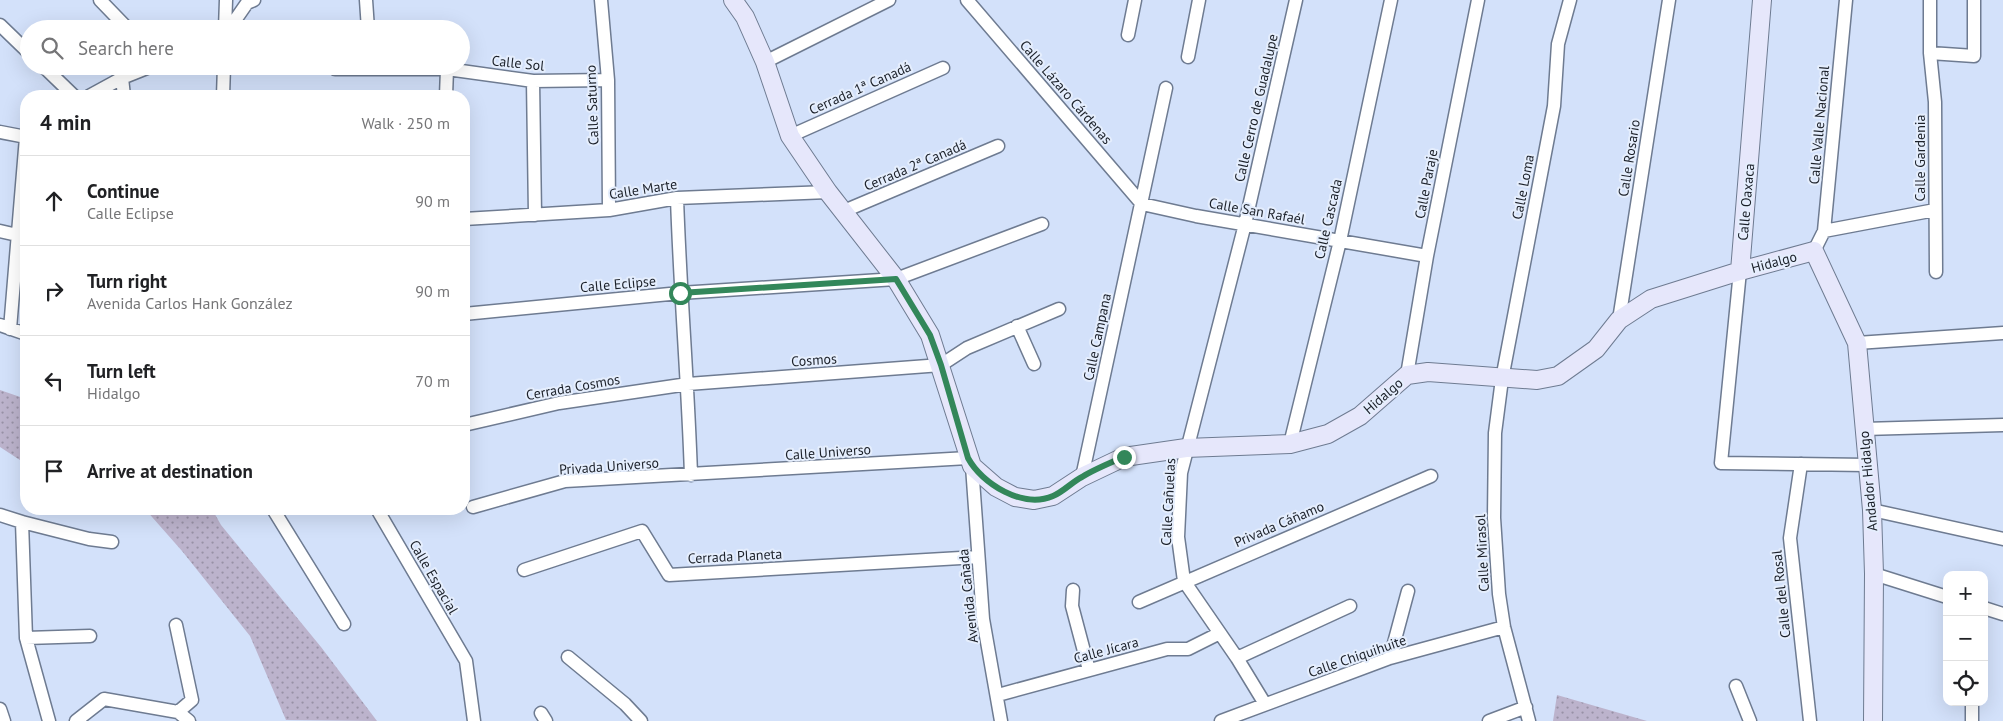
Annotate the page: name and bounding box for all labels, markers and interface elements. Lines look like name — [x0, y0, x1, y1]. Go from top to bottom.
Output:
search box — [20, 20, 470, 75]
street label: Calle Cerro de Guadalupe — [1230, 32, 1282, 184]
icon: search — [38, 34, 66, 62]
text: Search here — [78, 36, 174, 60]
street label: Calle Lázaro Cárdenas — [1016, 36, 1116, 148]
street label: Calle Sol — [491, 51, 545, 75]
street label: Cerrada 1ª Canadá — [806, 57, 914, 119]
street label: Calle Saturno — [582, 65, 602, 145]
street label: Calle Valle Nacional — [1805, 65, 1833, 185]
text: 4 min — [40, 109, 91, 136]
text: Walk · 250 m — [361, 113, 450, 133]
street label: Calle Gardenia — [1911, 114, 1929, 202]
street label: Calle Rosario — [1614, 118, 1644, 198]
street label: Cerrada 2ª Canadá — [861, 135, 969, 195]
street label: Calle Paraje — [1410, 148, 1442, 220]
street label: Calle Loma — [1508, 153, 1538, 221]
street label: Calle Oaxaca — [1734, 162, 1758, 241]
street label: Calle Marte — [608, 175, 678, 203]
street label: Calle Cascada — [1310, 177, 1346, 261]
text: Continue — [87, 179, 159, 203]
icon: ahead — [40, 187, 68, 215]
text: 90 m — [415, 191, 450, 211]
street label: Calle San Rafaél — [1208, 194, 1306, 228]
text: Calle Eclipse — [87, 203, 174, 223]
street label: Hidalgo — [1749, 247, 1799, 277]
text: Turn right — [87, 269, 167, 293]
street label: Calle Eclipse — [579, 272, 657, 296]
icon: right — [40, 277, 68, 305]
text: 90 m — [415, 281, 450, 301]
route start — [669, 282, 692, 305]
street label: Calle Campana — [1079, 292, 1115, 382]
text: Avenida Carlos Hank González — [87, 293, 293, 313]
street label: Cosmos — [791, 349, 838, 371]
text: Turn left — [87, 359, 156, 383]
icon: left — [40, 367, 68, 395]
street label: Cerrada Cosmos — [525, 370, 621, 404]
text: 70 m — [415, 371, 450, 391]
street label: Hidalgo — [1359, 374, 1407, 418]
text: Hidalgo — [87, 383, 140, 403]
street label: Andador Hidalgo — [1855, 430, 1881, 532]
street label: Calle Universo — [784, 440, 872, 464]
route end — [1113, 446, 1136, 469]
street label: Privada Universo — [558, 454, 660, 478]
icon: arrive — [40, 457, 68, 485]
street label: Calle Cañuelas — [1157, 458, 1179, 546]
text: Arrive at destination — [87, 459, 253, 483]
street label: Privada Cáñamo — [1231, 497, 1327, 551]
street label: Calle Mirasol — [1471, 514, 1493, 592]
street label: Calle Espacial — [406, 537, 462, 617]
street label: Cerrada Planeta — [687, 545, 783, 567]
street label: Avenida Cañada — [954, 548, 982, 644]
street label: Calle del Rosal — [1767, 549, 1795, 639]
map controls — [1943, 571, 1988, 706]
button: + — [1943, 571, 1988, 616]
button: − — [1943, 616, 1988, 661]
street label: Calle Chiquihuite — [1306, 631, 1408, 681]
street label: Calle Jícara — [1072, 633, 1141, 667]
button: locate — [1943, 661, 1988, 706]

